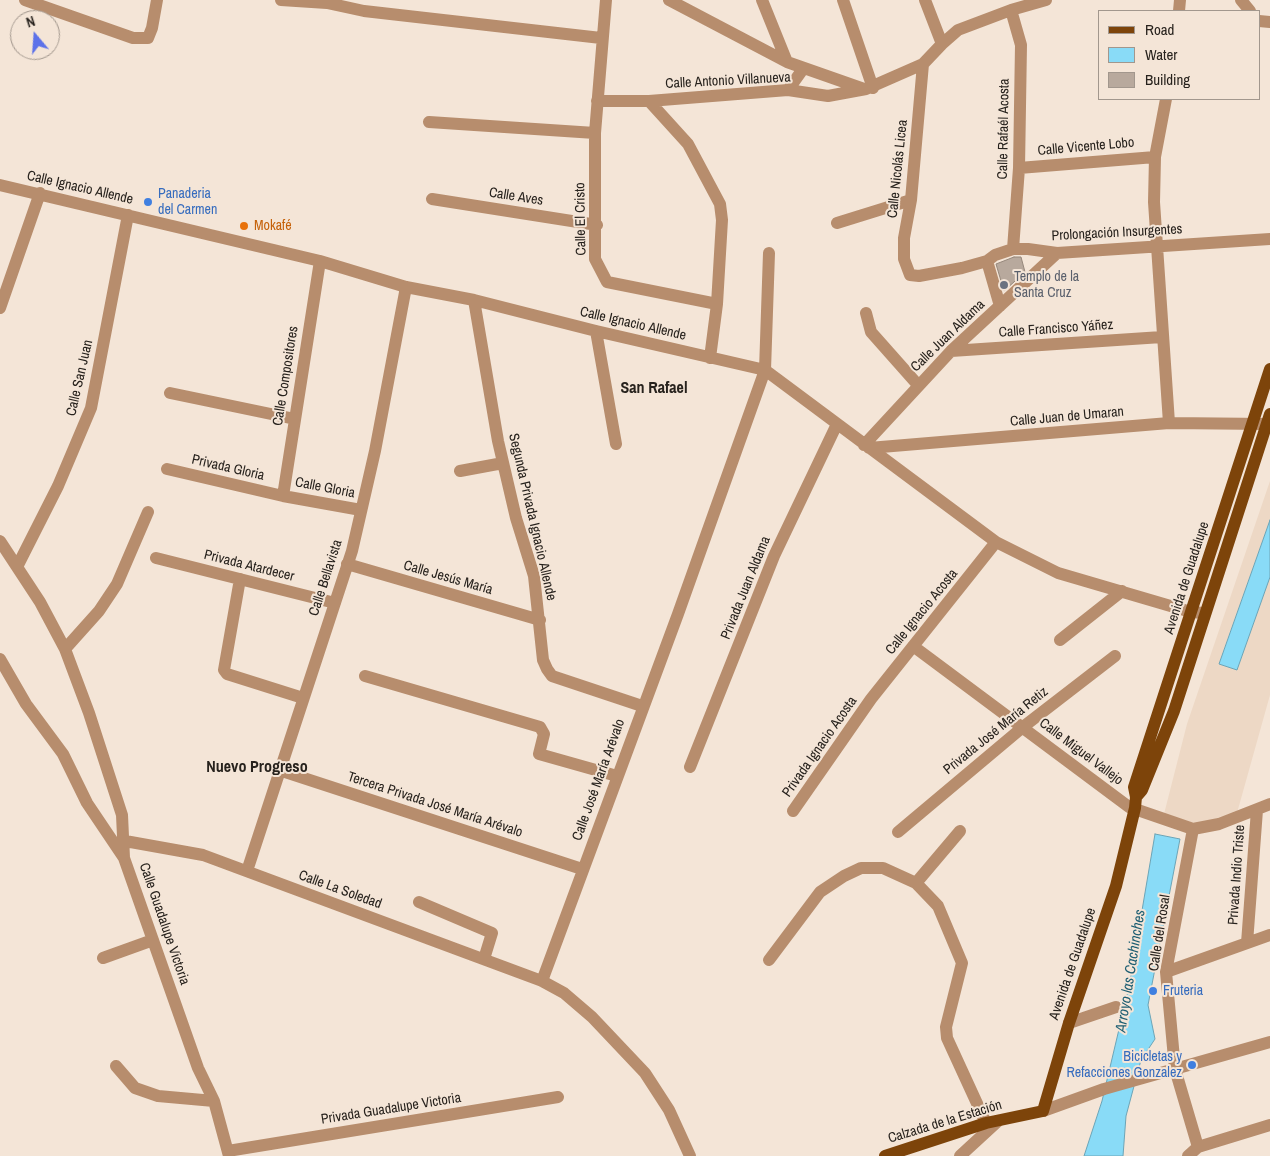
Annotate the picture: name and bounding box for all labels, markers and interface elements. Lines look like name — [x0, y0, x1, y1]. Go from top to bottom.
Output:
north arrow — [10, 10, 60, 60]
legend — [1098, 10, 1260, 100]
text: N — [24, 12, 37, 32]
text: Road — [1145, 19, 1174, 40]
text: Water — [1145, 44, 1177, 65]
street label: Calle Antonio Villanueva — [665, 69, 791, 93]
text: Building — [1145, 69, 1190, 90]
street label: Calle Rafaél Acosta — [995, 78, 1013, 180]
street label: Calle Nicolás Licea — [884, 119, 912, 219]
street label: Calle Vicente Lobo — [1037, 134, 1135, 160]
street label: Calle Ignacio Allende — [25, 168, 135, 208]
street label: Calle El Cristo — [572, 182, 590, 256]
street label: Calle Aves — [488, 184, 544, 210]
place label: Panaderia del Carmen — [158, 186, 217, 218]
marker: Panaderia del Carmen — [142, 196, 154, 208]
place label: Mokafé — [254, 218, 292, 234]
marker: Mokafé — [238, 220, 250, 232]
street label: Prolongación Insurgentes — [1051, 221, 1183, 245]
place label: Templo de la Santa Cruz — [1014, 269, 1079, 302]
marker: Templo de la Santa Cruz — [998, 279, 1010, 291]
street label: Calle Juan Aldama — [908, 296, 988, 376]
street label: Calle Ignacio Allende — [578, 304, 688, 344]
street label: Calle Francisco Yáñez — [998, 317, 1114, 341]
street label: Calle Compositores — [270, 325, 302, 427]
street label: Calle San Juan — [63, 338, 97, 418]
district label: San Rafael — [620, 379, 688, 399]
street label: Calle Juan de Umaran — [1009, 404, 1125, 430]
street label: Segunda Privada Ignacio Allende — [505, 432, 559, 602]
street label: Privada Gloria — [190, 451, 266, 485]
street label: Calle Gloria — [294, 474, 356, 502]
street label: Avenida de Guadalupe — [1161, 520, 1213, 636]
street label: Privada Juan Aldama — [718, 534, 774, 642]
street label: Calle Bellavista — [306, 538, 346, 618]
street label: Privada Atardecer — [202, 547, 296, 585]
street label: Calle Jesús María — [402, 557, 494, 599]
street label: Calle Ignacio Acosta — [882, 566, 962, 658]
street label: Privada José María Retiz — [940, 684, 1052, 778]
street label: Privada Ignacio Acosta — [779, 694, 861, 800]
street label: Calle Miguel Vallejo — [1036, 715, 1126, 789]
street label: Calle José María Arévalo — [569, 717, 629, 843]
district label: Nuevo Progreso — [206, 758, 308, 778]
street label: Tercera Privada José María Arévalo — [345, 769, 525, 841]
street label: Privada Indio Triste — [1225, 824, 1249, 926]
street label: Calle Guadalupe Victoria — [135, 861, 193, 987]
street label: Calle La Soledad — [296, 867, 384, 913]
street label: Calle del Rosal — [1146, 894, 1174, 972]
street label: Avenida de Guadalupe — [1046, 906, 1100, 1022]
water label: Arroyo las Cachinches — [1112, 908, 1150, 1034]
place label: Fruteria — [1163, 983, 1203, 999]
marker: Fruteria — [1147, 985, 1159, 997]
place label: Bicicletas y Refacciones Gonzalez — [1067, 1049, 1182, 1082]
marker: Bicicletas y Refacciones Gonzalez — [1186, 1059, 1198, 1071]
street label: Privada Guadalupe Victoria — [320, 1090, 462, 1128]
street label: Calzada de la Estación — [886, 1097, 1004, 1147]

